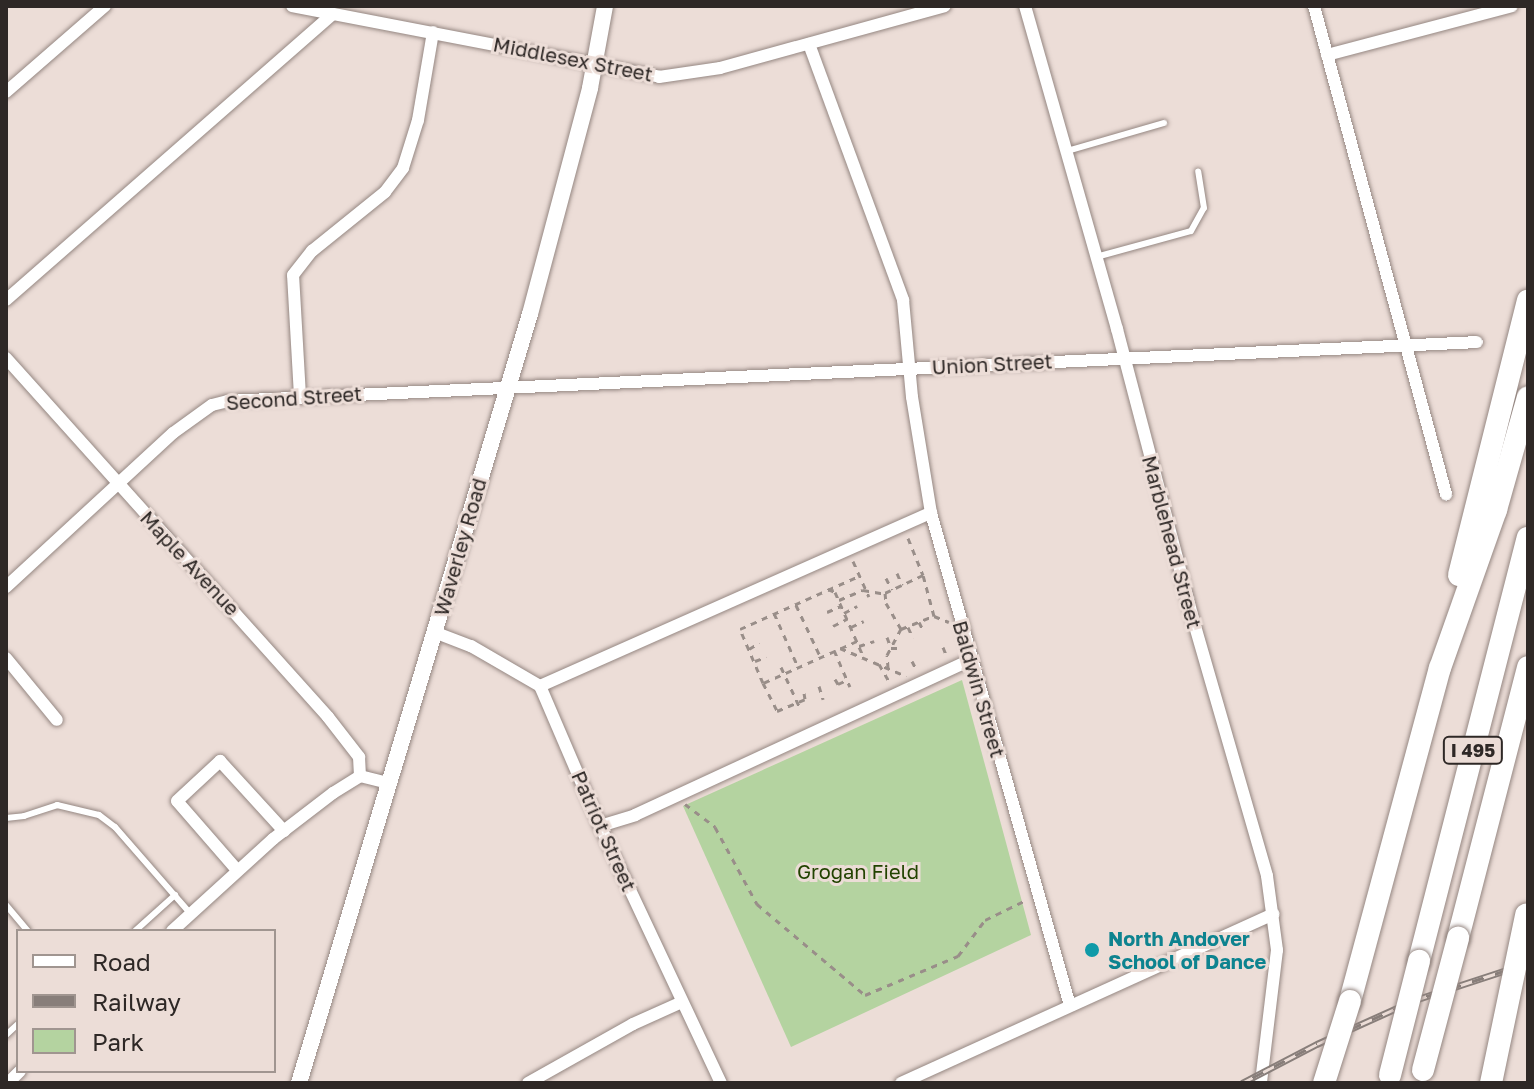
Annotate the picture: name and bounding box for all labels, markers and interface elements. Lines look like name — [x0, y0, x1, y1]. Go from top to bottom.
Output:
street label: Middlesex Street — [491, 32, 655, 86]
street label: Union Street — [931, 349, 1053, 379]
street label: Second Street — [225, 381, 363, 415]
street label: Marblehead Street — [1137, 453, 1207, 631]
street label: Waverley Road — [429, 475, 491, 619]
street label: Maple Avenue — [135, 506, 245, 620]
street label: Baldwin Street — [948, 618, 1010, 760]
road number: I 495 — [1441, 736, 1505, 764]
street label: Patriot Street — [567, 767, 641, 895]
park label: Grogan Field — [797, 859, 919, 883]
place label: North Andover School of Dance — [1108, 926, 1266, 973]
legend — [16, 929, 276, 1073]
marker: North Andover School of Dance — [1083, 941, 1101, 959]
text: Road — [92, 947, 151, 976]
text: Railway — [92, 987, 181, 1016]
text: Park — [92, 1027, 144, 1056]

